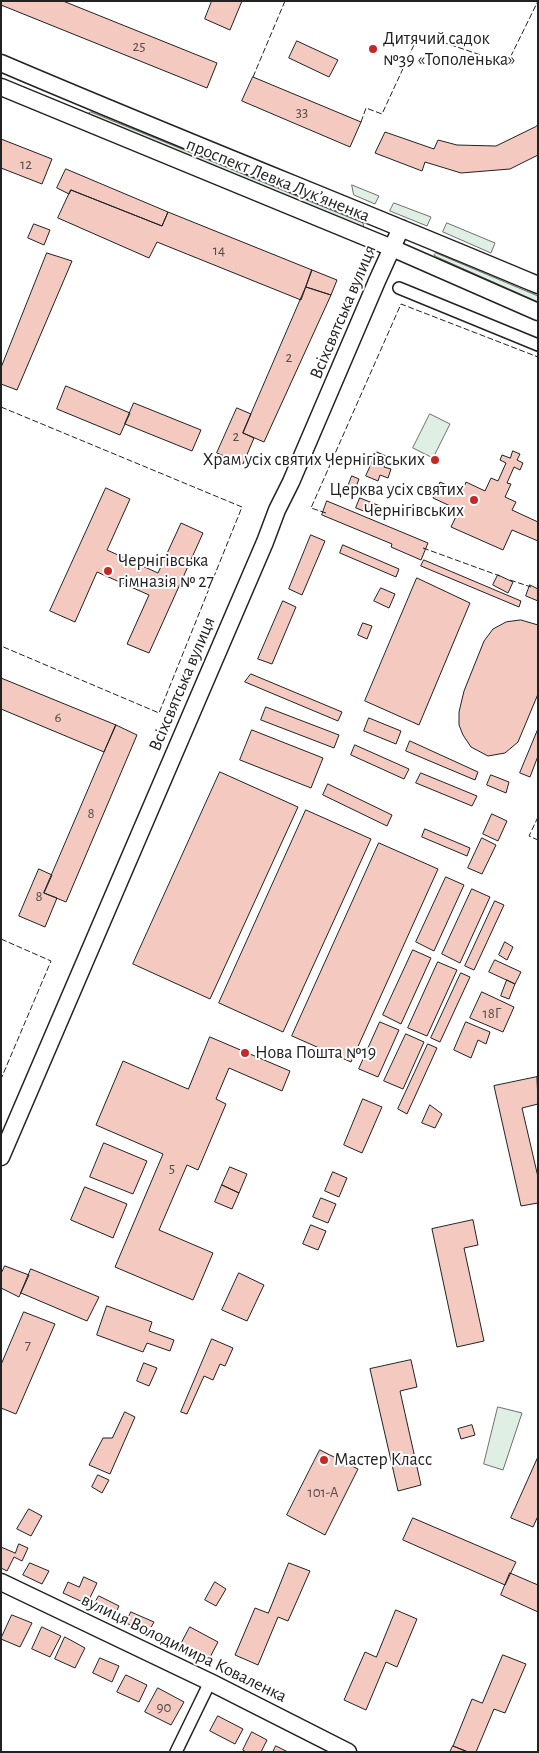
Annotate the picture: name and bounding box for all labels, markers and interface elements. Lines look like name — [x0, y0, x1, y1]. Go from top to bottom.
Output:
place label: Дитячий садок №39 «Тополенька» — [383, 28, 515, 70]
house number: 25 — [132, 37, 146, 55]
marker: Дитячий садок №39 «Тополенька» — [367, 43, 379, 55]
house number: 33 — [296, 103, 308, 121]
street label: проспект Левка Лукʼяненка — [183, 133, 373, 227]
house number: 12 — [20, 155, 32, 173]
house number: 14 — [213, 241, 225, 259]
street label: Всіхсвятська вулиця — [305, 242, 381, 382]
house number: 2 — [286, 348, 292, 366]
house number: 2 — [233, 427, 239, 445]
place label: Храм усіх святих Чернігівських — [203, 449, 425, 471]
marker: Храм усіх святих Чернігівських — [429, 454, 441, 466]
place label: Церква усіх святих Чернігівських — [329, 479, 464, 522]
marker: Церква усіх святих Чернігівських — [468, 494, 480, 506]
place label: Чернігівська гімназія № 27 — [118, 550, 214, 592]
marker: Чернігівська гімназія № 27 — [102, 565, 114, 577]
street label: Всіхсвятська вулиця — [144, 614, 220, 754]
house number: 6 — [54, 708, 62, 726]
house number: 8 — [87, 804, 95, 822]
house number: 8 — [35, 887, 43, 905]
house number: 18Г — [482, 1004, 502, 1022]
place label: Нова Пошта №19 — [255, 1042, 376, 1064]
marker: Нова Пошта №19 — [239, 1047, 251, 1059]
house number: 5 — [169, 1159, 175, 1177]
house number: 7 — [25, 1336, 31, 1354]
place label: Мастер Класс — [334, 1449, 432, 1471]
marker: Мастер Класс — [318, 1454, 330, 1466]
house number: 101-А — [308, 1483, 338, 1501]
street label: вулиця Володимира Коваленка — [78, 1589, 290, 1707]
house number: 90 — [157, 1698, 171, 1716]

